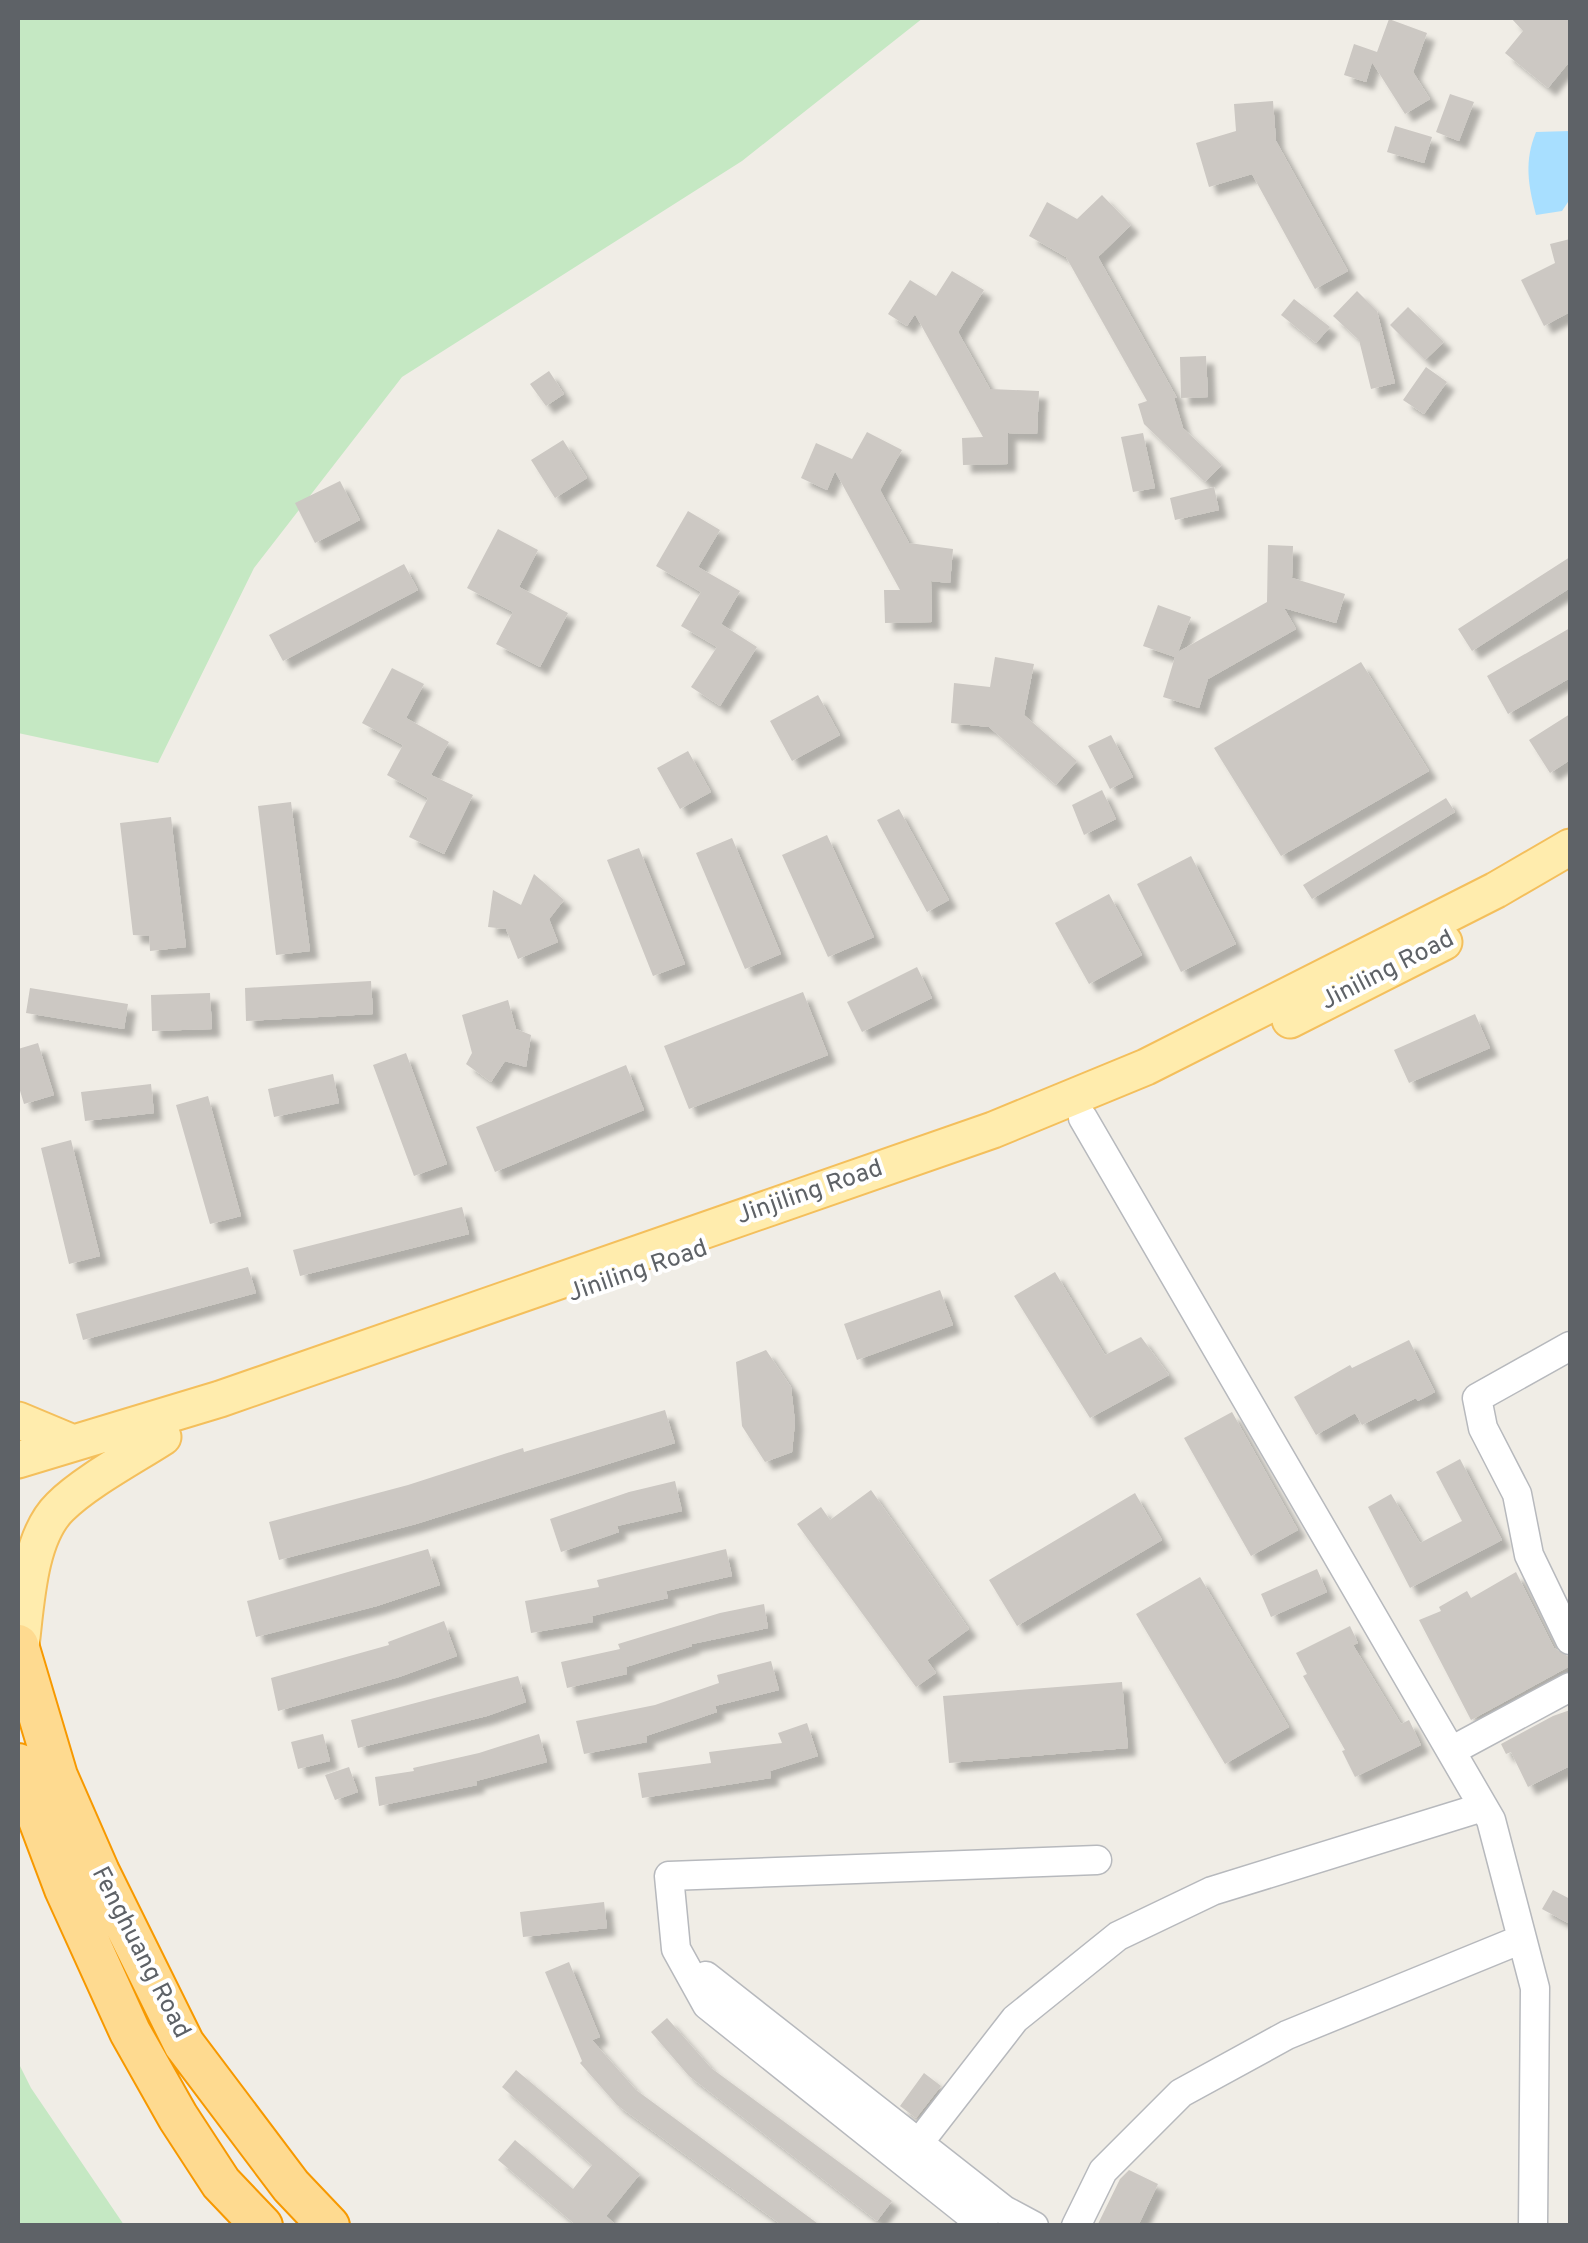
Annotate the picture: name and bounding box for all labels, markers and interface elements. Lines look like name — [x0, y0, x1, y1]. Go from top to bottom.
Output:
street label: Jiniling Road — [1316, 924, 1460, 1018]
street label: Jinjiling Road — [733, 1153, 887, 1233]
street label: Jiniling Road — [564, 1233, 712, 1311]
street label: Fenghuang Road — [83, 1862, 197, 2044]

